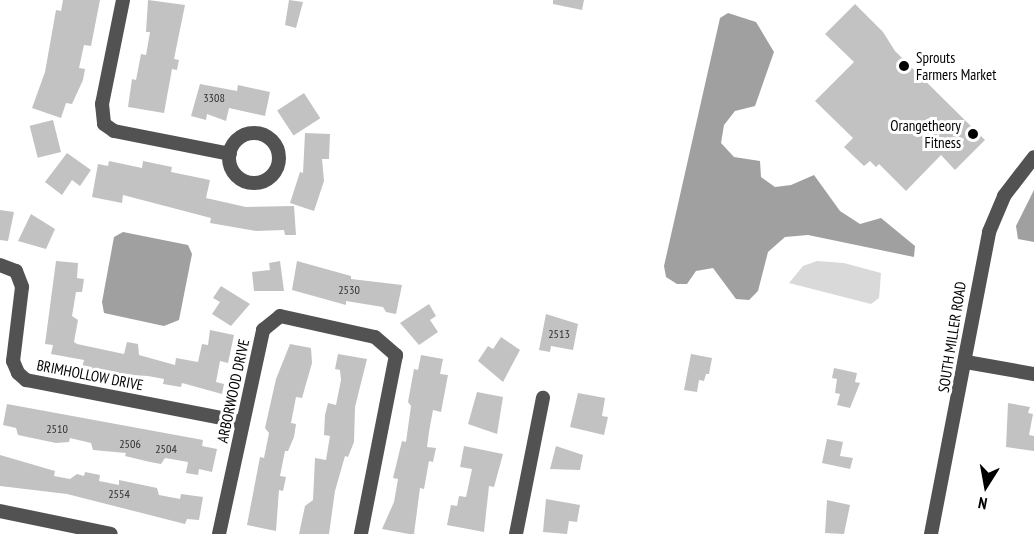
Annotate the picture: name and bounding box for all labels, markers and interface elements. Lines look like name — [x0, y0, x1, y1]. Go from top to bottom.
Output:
place label: Sprouts Farmers Market — [916, 48, 996, 83]
marker: Sprouts Farmers Market — [897, 59, 911, 73]
house number: 3308 — [203, 91, 225, 105]
place label: Orangetheory Fitness — [890, 116, 961, 151]
marker: Orangetheory Fitness — [966, 127, 980, 141]
street label: SOUTH MILLER ROAD — [934, 280, 970, 394]
house number: 2530 — [338, 283, 360, 297]
house number: 2513 — [548, 327, 570, 341]
street label: ARBORWOOD DRIVE — [213, 337, 253, 445]
street label: BRIMHOLLOW DRIVE — [35, 356, 145, 394]
house number: 2510 — [46, 422, 68, 436]
house number: 2506 — [119, 437, 141, 451]
house number: 2504 — [155, 442, 177, 456]
north arrow — [956, 456, 1016, 516]
house number: 2554 — [108, 487, 130, 501]
text: N — [976, 493, 989, 514]

